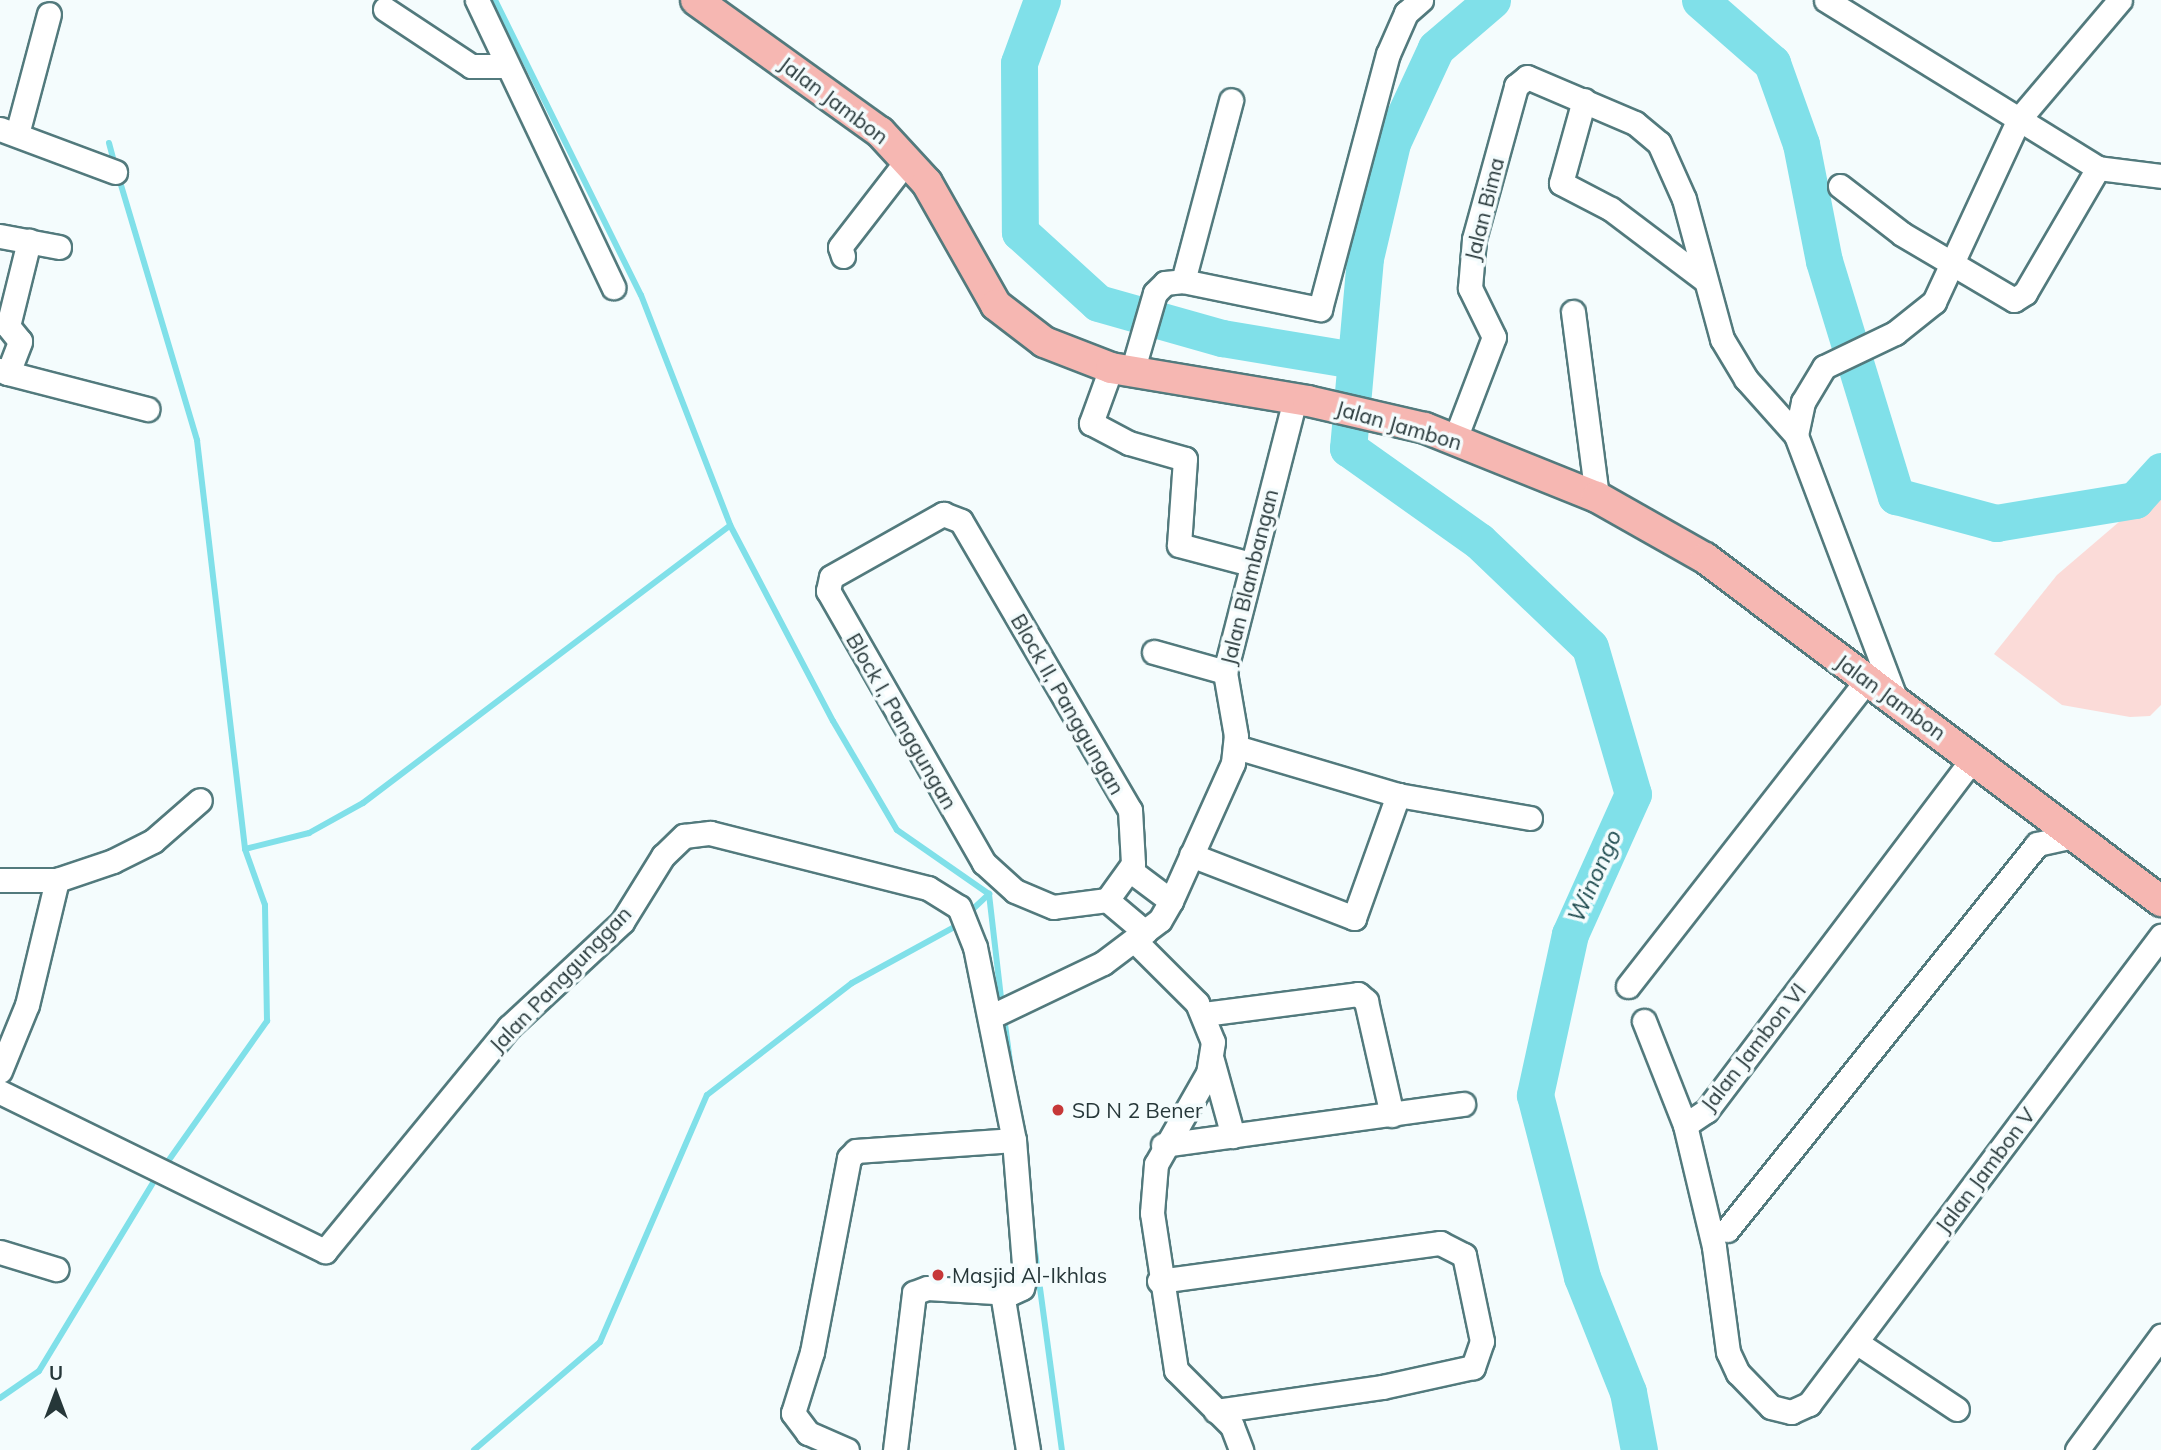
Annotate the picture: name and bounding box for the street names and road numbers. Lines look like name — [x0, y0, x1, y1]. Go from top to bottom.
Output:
street label: Jalan Jambon — [775, 51, 893, 149]
street label: Jalan Bima — [1459, 155, 1509, 263]
street label: Jalan Jambon — [1333, 395, 1465, 455]
street label: Jalan Blambangan — [1215, 486, 1283, 668]
street label: Block II, Panggungan — [1006, 609, 1130, 799]
street label: Block I, Panggungan — [841, 629, 963, 813]
street label: Jalan Jambon — [1831, 649, 1951, 745]
street label: Jalan Panggunggan — [484, 901, 636, 1057]
street label: Jalan Jambon VI — [1695, 978, 1811, 1116]
street label: Jalan Jambon V — [1930, 1103, 2040, 1237]

